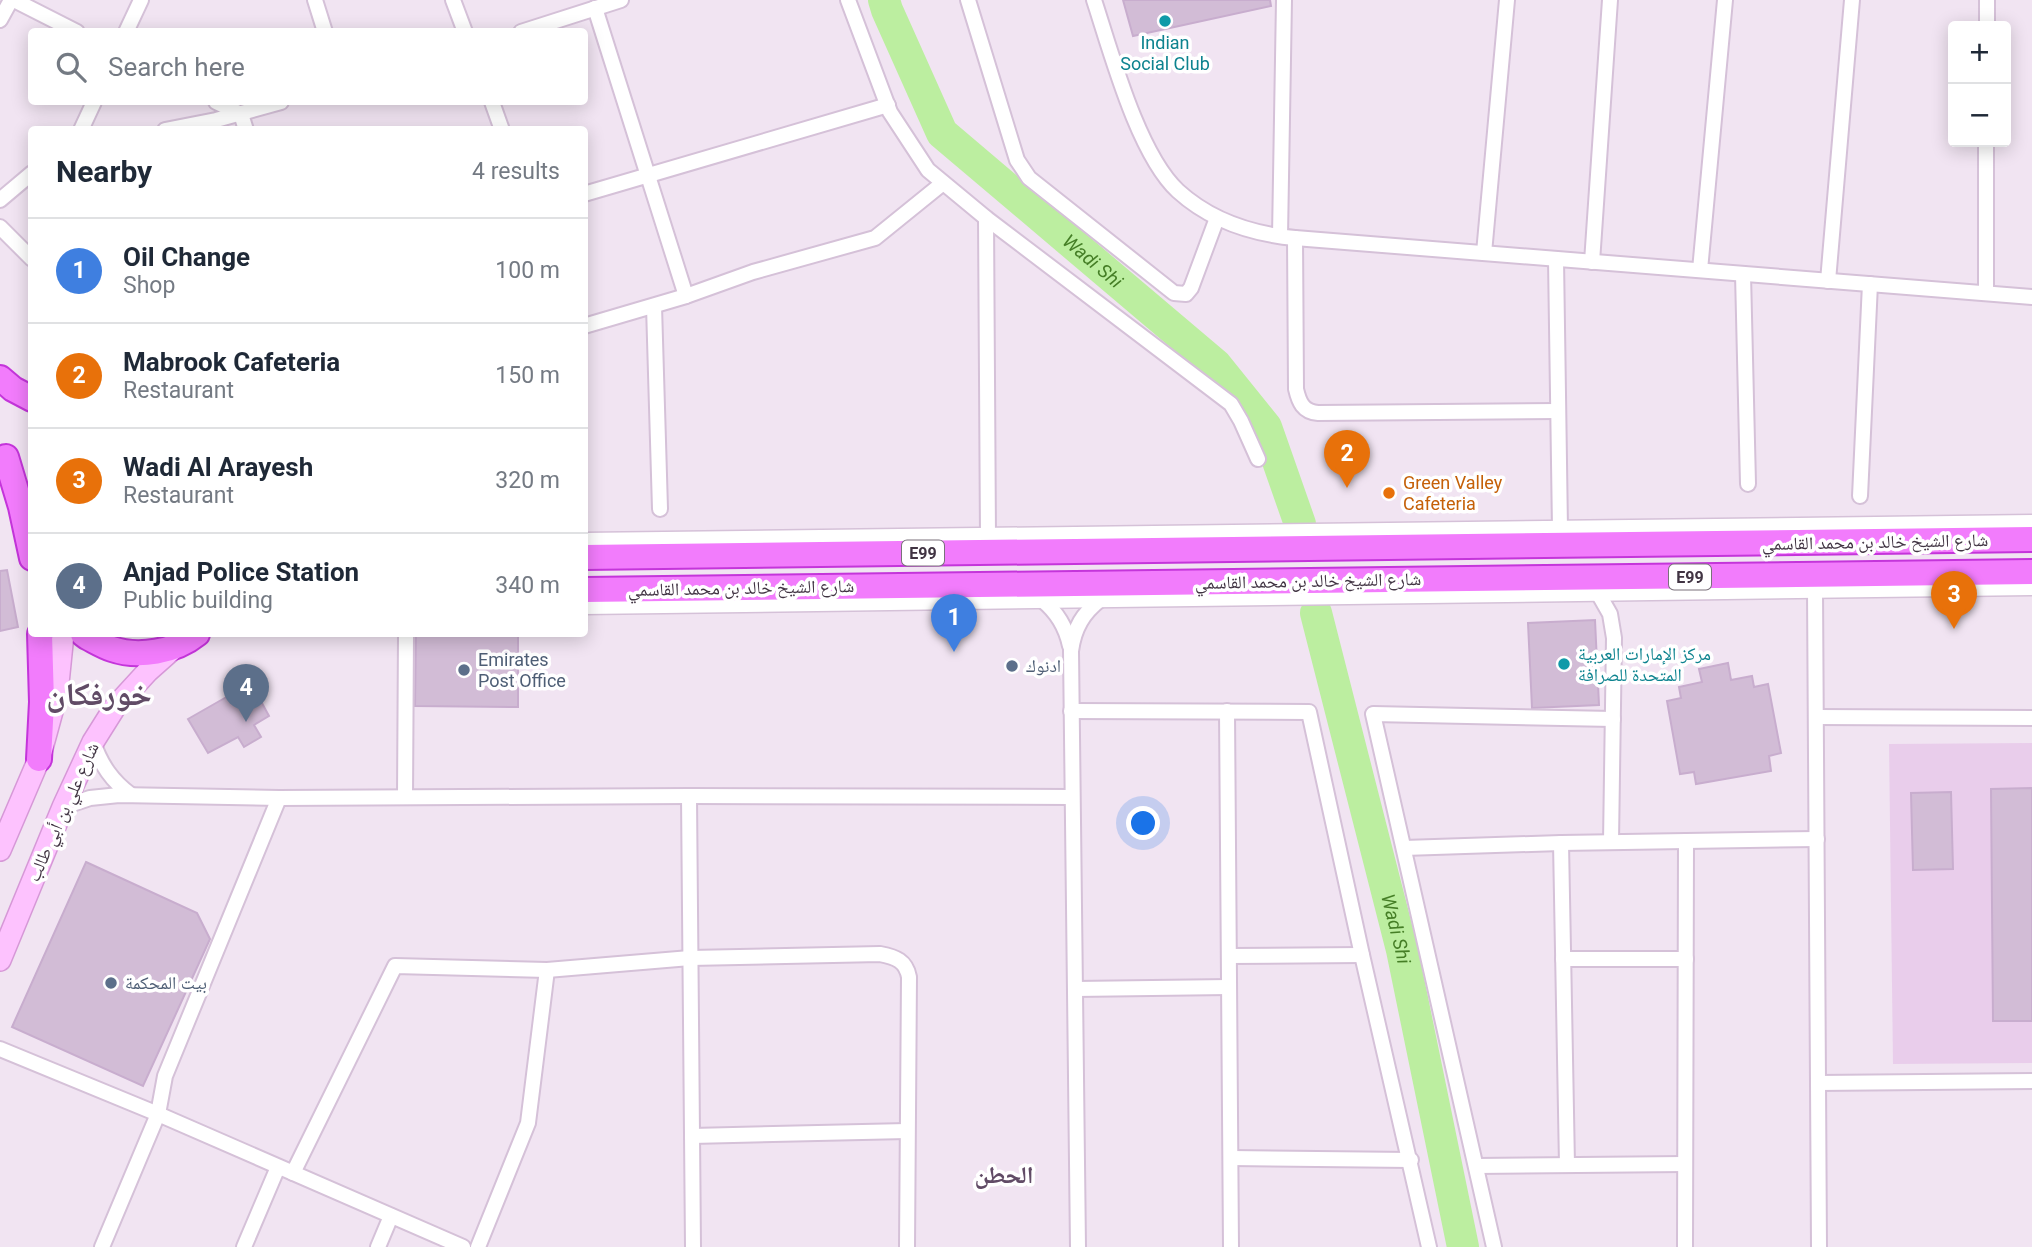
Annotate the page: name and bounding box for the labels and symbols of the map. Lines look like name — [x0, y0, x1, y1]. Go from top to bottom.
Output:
marker: Indian Social Club — [1157, 13, 1173, 29]
place label: Indian Social Club — [1120, 32, 1210, 74]
water label: Wadi Shi — [1058, 229, 1128, 293]
pin: 2 — [1324, 430, 1370, 488]
place label: Green Valley Cafeteria — [1403, 472, 1503, 514]
marker: Green Valley Cafeteria — [1381, 485, 1397, 501]
street label: شارع الشيخ خالد بن محمد القاسمي — [1762, 529, 1988, 559]
road number: E99 — [902, 540, 944, 566]
road number: E99 — [1669, 564, 1711, 590]
street label: شارع الشيخ خالد بن محمد القاسمي — [1195, 568, 1421, 598]
pin: 3 — [1931, 571, 1977, 629]
street label: شارع الشيخ خالد بن محمد القاسمي — [628, 575, 854, 605]
pin: 1 — [931, 594, 977, 652]
place label: مركز الإمارات العربية المتحدة للصرافة — [1578, 643, 1711, 685]
place label: Emirates Post Office — [478, 649, 566, 691]
place label: ادنوك — [1026, 655, 1061, 676]
marker: مركز الإمارات العربية المتحدة للصرافة — [1556, 656, 1572, 672]
marker: ادنوك — [1004, 658, 1020, 674]
marker: Emirates Post Office — [456, 662, 472, 678]
pin: 4 — [223, 664, 269, 722]
district label: خورفكان — [46, 675, 152, 713]
street label: شارع علي بن أبي طالب — [22, 739, 107, 886]
your location — [1126, 806, 1160, 840]
water label: Wadi Shi — [1376, 892, 1416, 966]
place label: بيت المحكمة — [125, 972, 207, 994]
marker: بيت المحكمة — [103, 975, 119, 991]
district label: الحطن — [974, 1161, 1034, 1189]

